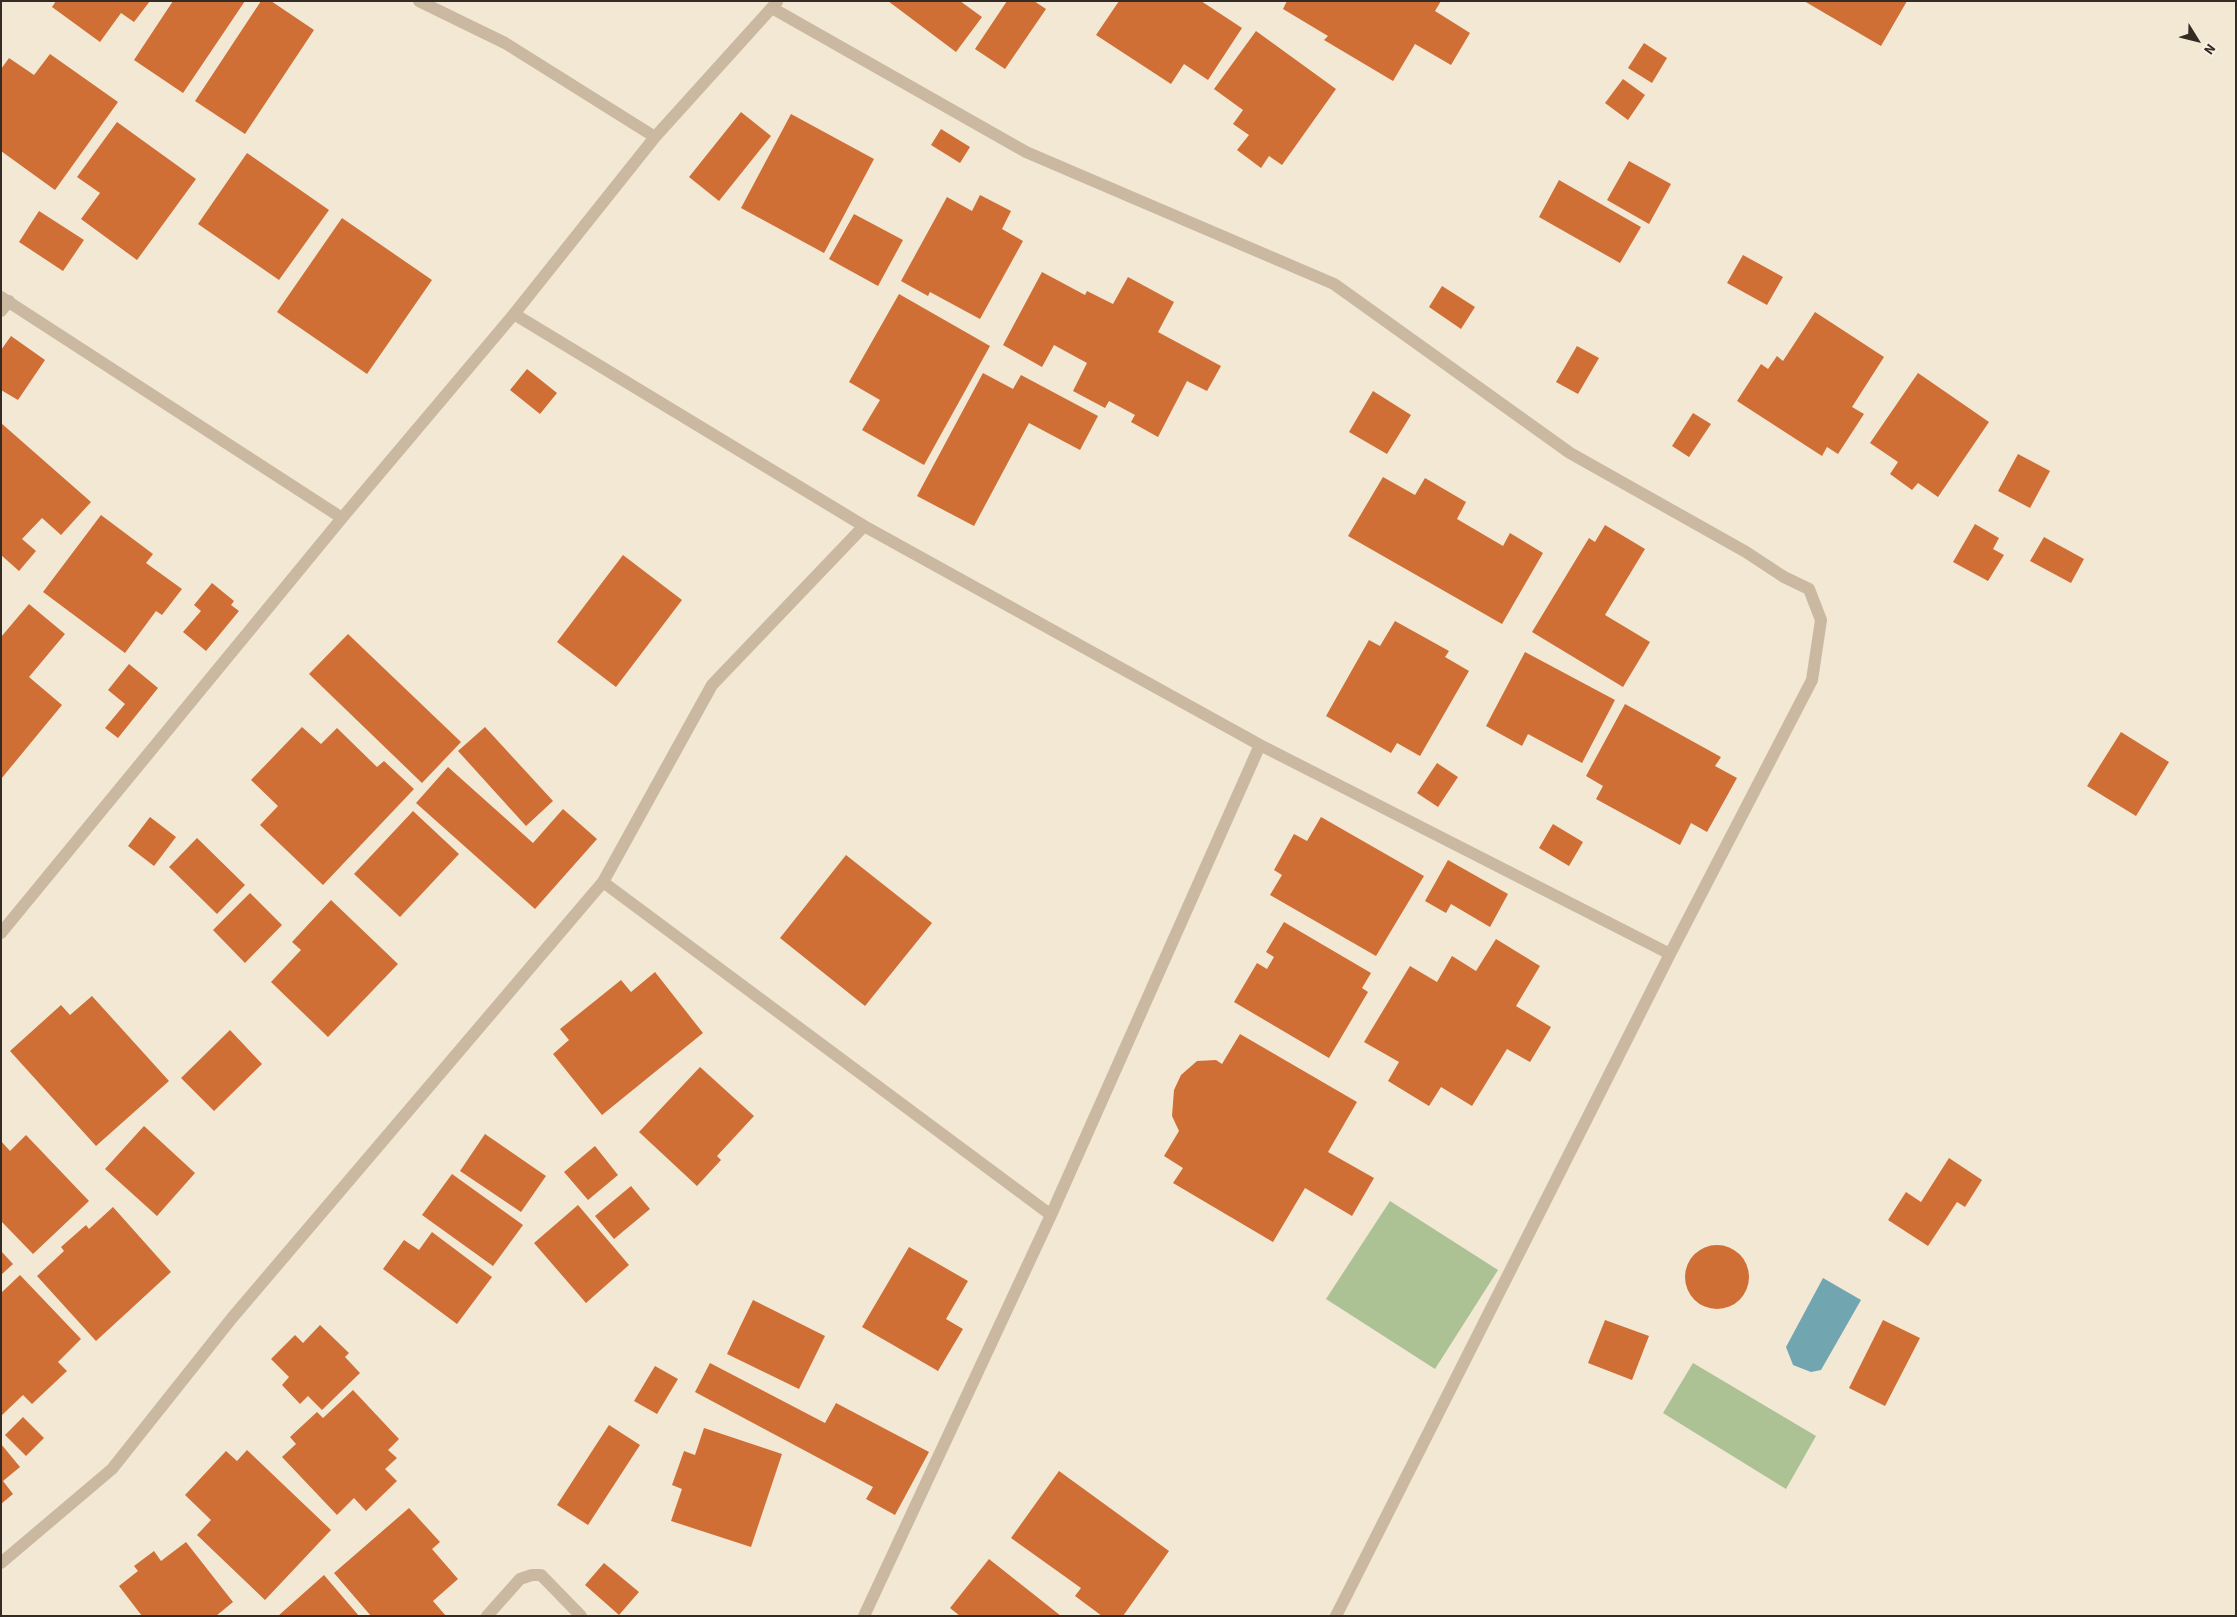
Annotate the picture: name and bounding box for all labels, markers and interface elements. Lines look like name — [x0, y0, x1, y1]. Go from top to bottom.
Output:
north arrow — [2172, 15, 2222, 65]
text: N — [2198, 39, 2220, 58]

